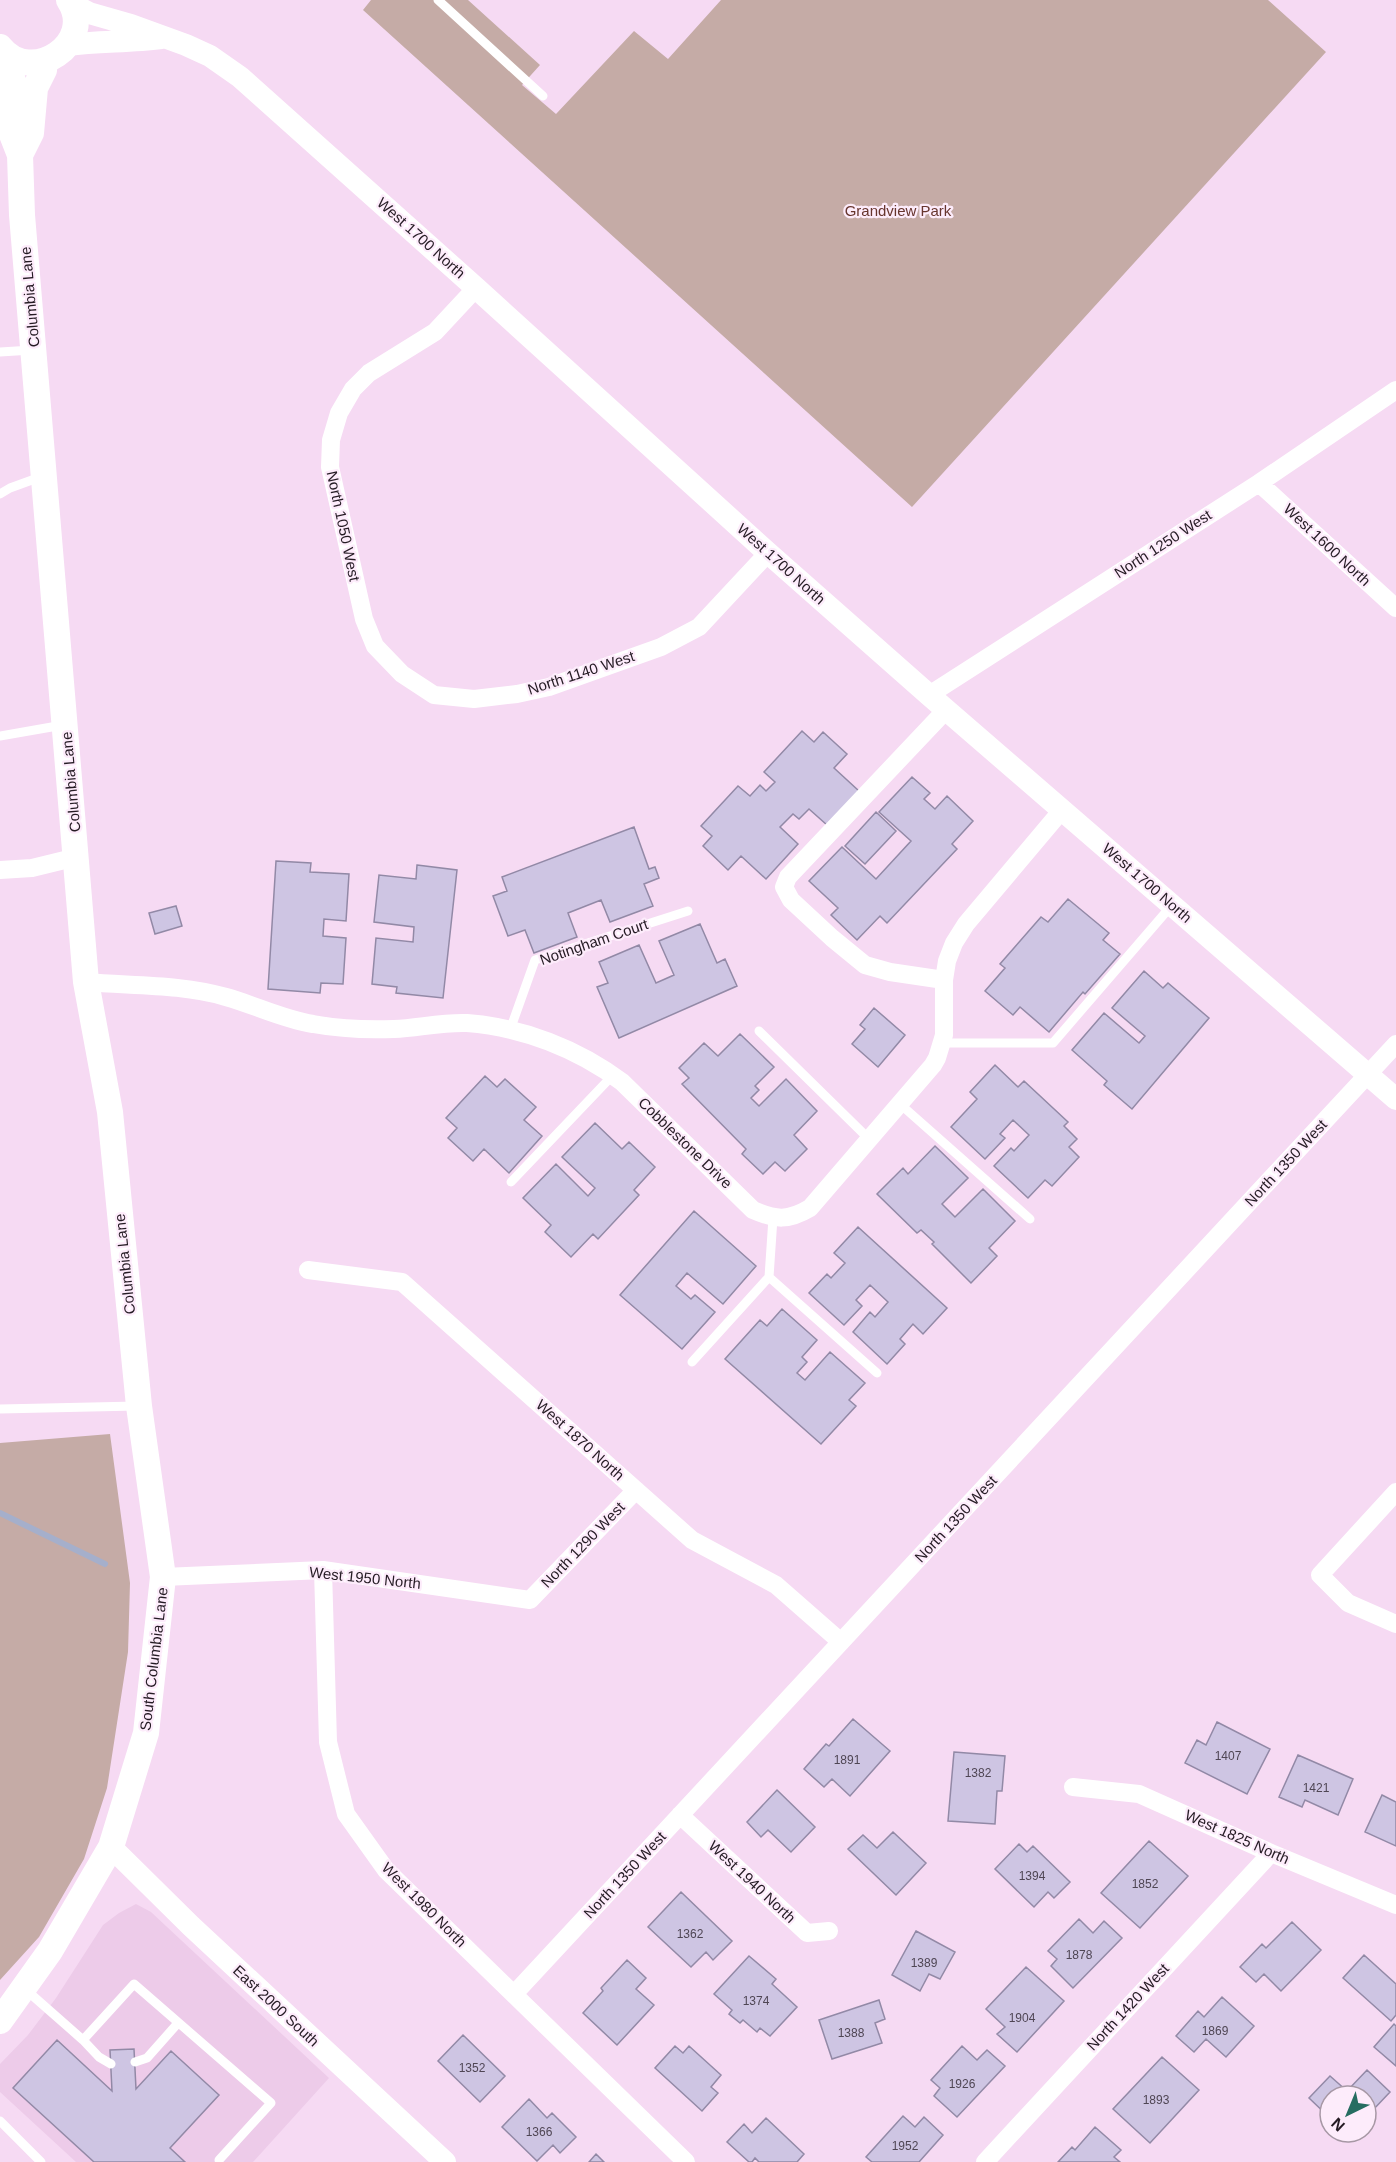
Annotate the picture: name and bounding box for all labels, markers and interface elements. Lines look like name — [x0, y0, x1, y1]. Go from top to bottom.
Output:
street label: West 1700 North — [374, 194, 469, 282]
park label: Grandview Park — [845, 202, 952, 219]
street label: Columbia Lane — [17, 246, 42, 348]
street label: North 1050 West — [324, 469, 364, 583]
street label: West 1600 North — [1280, 500, 1374, 589]
street label: North 1250 West — [1111, 505, 1215, 581]
street label: West 1700 North — [734, 520, 829, 608]
street label: North 1140 West — [525, 647, 637, 698]
street label: Columbia Lane — [58, 731, 83, 833]
street label: West 1700 North — [1099, 839, 1195, 926]
street label: Notingham Court — [537, 915, 651, 968]
street label: Cobblestone Drive — [635, 1094, 736, 1192]
street label: North 1350 West — [1241, 1115, 1331, 1210]
street label: Columbia Lane — [111, 1213, 138, 1315]
street label: West 1870 North — [533, 1396, 628, 1484]
street label: North 1350 West — [911, 1471, 1001, 1566]
street label: North 1290 West — [538, 1498, 628, 1591]
street label: West 1950 North — [308, 1563, 422, 1592]
street label: South Columbia Lane — [136, 1586, 171, 1732]
house number: 1407 — [1215, 1749, 1242, 1763]
house number: 1891 — [834, 1753, 861, 1767]
house number: 1382 — [965, 1766, 992, 1780]
house number: 1421 — [1303, 1781, 1330, 1795]
street label: West 1825 North — [1182, 1806, 1292, 1867]
street label: North 1350 West — [580, 1827, 670, 1922]
street label: West 1940 North — [705, 1837, 799, 1926]
street label: West 1980 North — [379, 1859, 470, 1950]
house number: 1394 — [1019, 1869, 1046, 1883]
house number: 1852 — [1132, 1877, 1159, 1891]
house number: 1362 — [677, 1927, 704, 1941]
house number: 1878 — [1066, 1948, 1093, 1962]
house number: 1389 — [911, 1956, 938, 1970]
street label: North 1420 West — [1083, 1959, 1173, 2054]
street label: East 2000 South — [230, 1962, 323, 2050]
house number: 1374 — [743, 1994, 770, 2008]
house number: 1904 — [1009, 2011, 1036, 2025]
house number: 1869 — [1202, 2024, 1229, 2038]
house number: 1388 — [838, 2026, 865, 2040]
house number: 1352 — [459, 2061, 486, 2075]
house number: 1926 — [949, 2077, 976, 2091]
north arrow — [1318, 2084, 1378, 2144]
house number: 1893 — [1143, 2093, 1170, 2107]
text: N — [1328, 2114, 1348, 2135]
house number: 1366 — [526, 2125, 553, 2139]
house number: 1952 — [892, 2139, 919, 2153]

